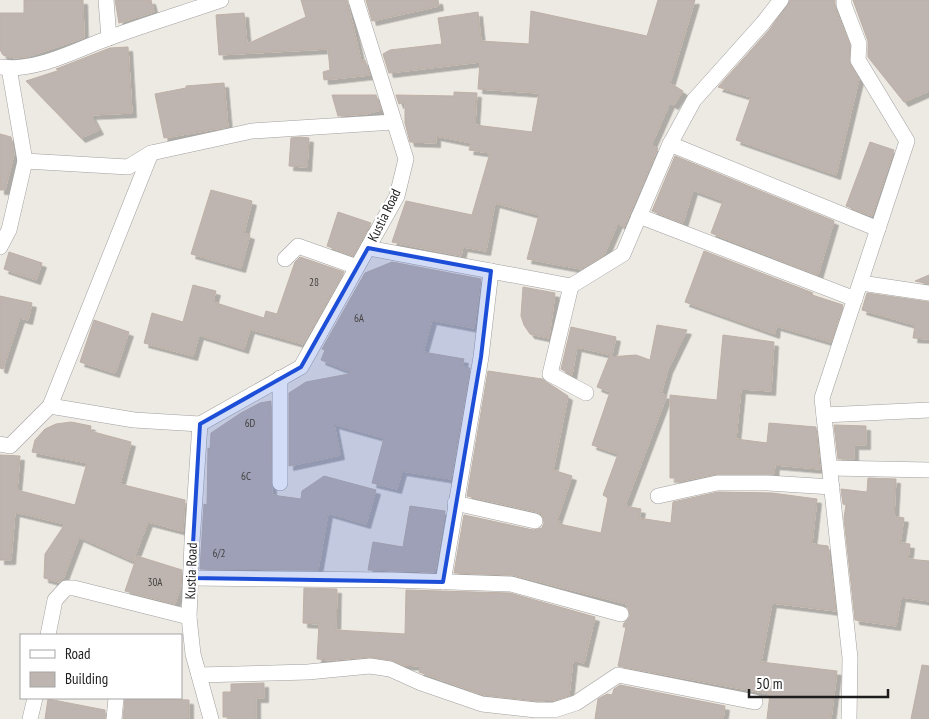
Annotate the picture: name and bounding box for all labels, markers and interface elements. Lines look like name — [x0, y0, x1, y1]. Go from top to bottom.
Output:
street label: Kustia Road — [363, 186, 405, 244]
house number: 28 — [309, 275, 319, 289]
house number: 6A — [354, 311, 365, 325]
house number: 6D — [245, 416, 256, 430]
house number: 6C — [241, 469, 251, 483]
street label: Kustia Road — [181, 542, 201, 600]
house number: 6/2 — [212, 546, 226, 560]
house number: 30A — [147, 575, 163, 589]
legend — [20, 634, 182, 699]
text: Road — [65, 644, 91, 663]
scale bar — [749, 666, 888, 698]
text: Building — [65, 669, 108, 688]
text: 50 m — [756, 674, 782, 693]

